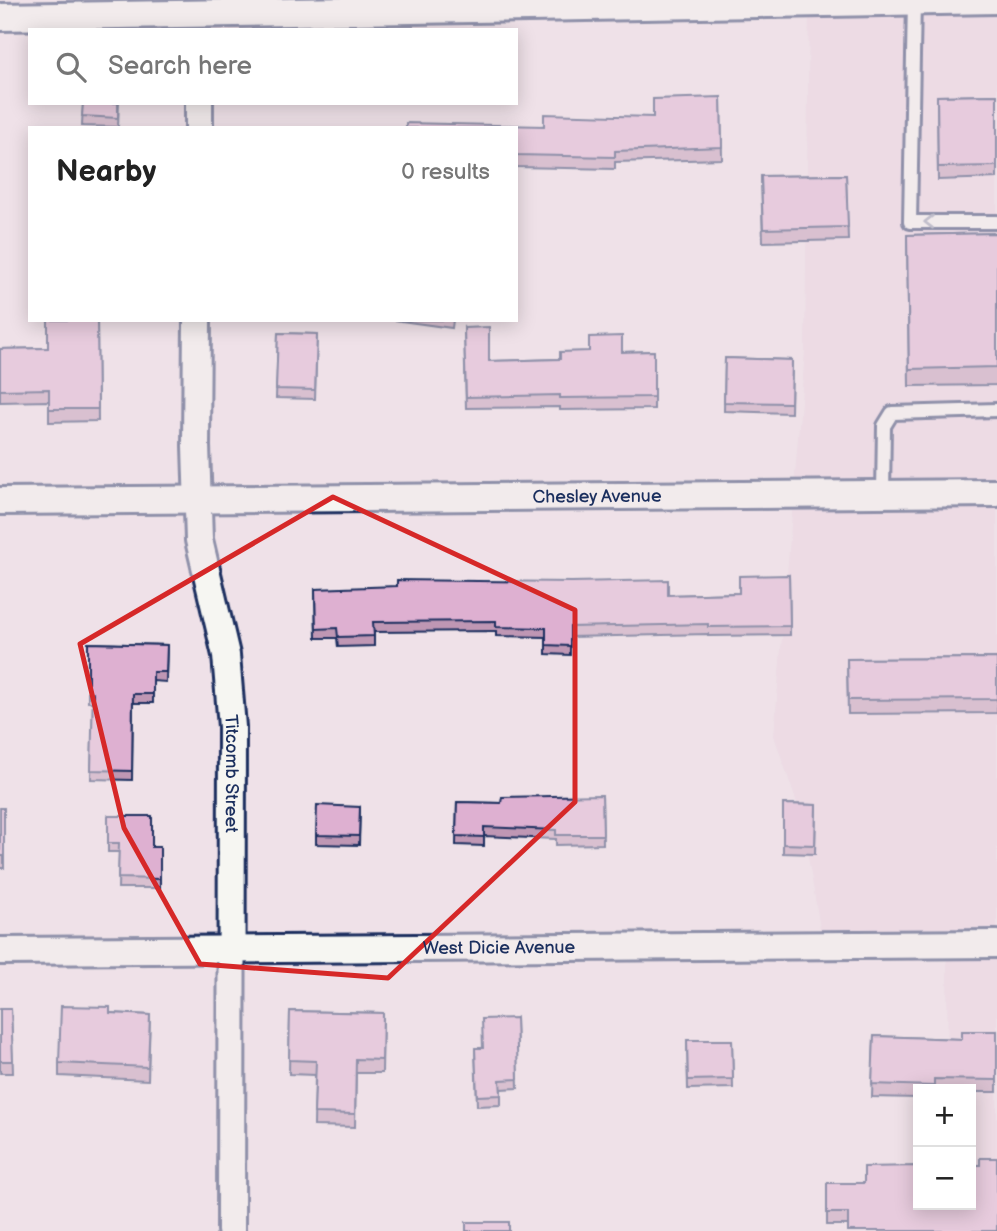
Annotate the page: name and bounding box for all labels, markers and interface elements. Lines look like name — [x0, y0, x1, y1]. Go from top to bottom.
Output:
search box — [28, 28, 518, 105]
icon: search — [52, 48, 90, 86]
text: Search here — [108, 51, 252, 82]
text: Nearby — [56, 154, 156, 190]
text: 0 results — [401, 158, 490, 186]
one-way arrow — [923, 214, 934, 230]
street label: Chesley Avenue — [532, 486, 662, 508]
street label: Titcomb Street — [220, 714, 242, 833]
street label: West Dicie Avenue — [423, 937, 576, 959]
map controls — [913, 1084, 976, 1210]
button: + — [913, 1084, 976, 1147]
button: − — [913, 1147, 976, 1210]

